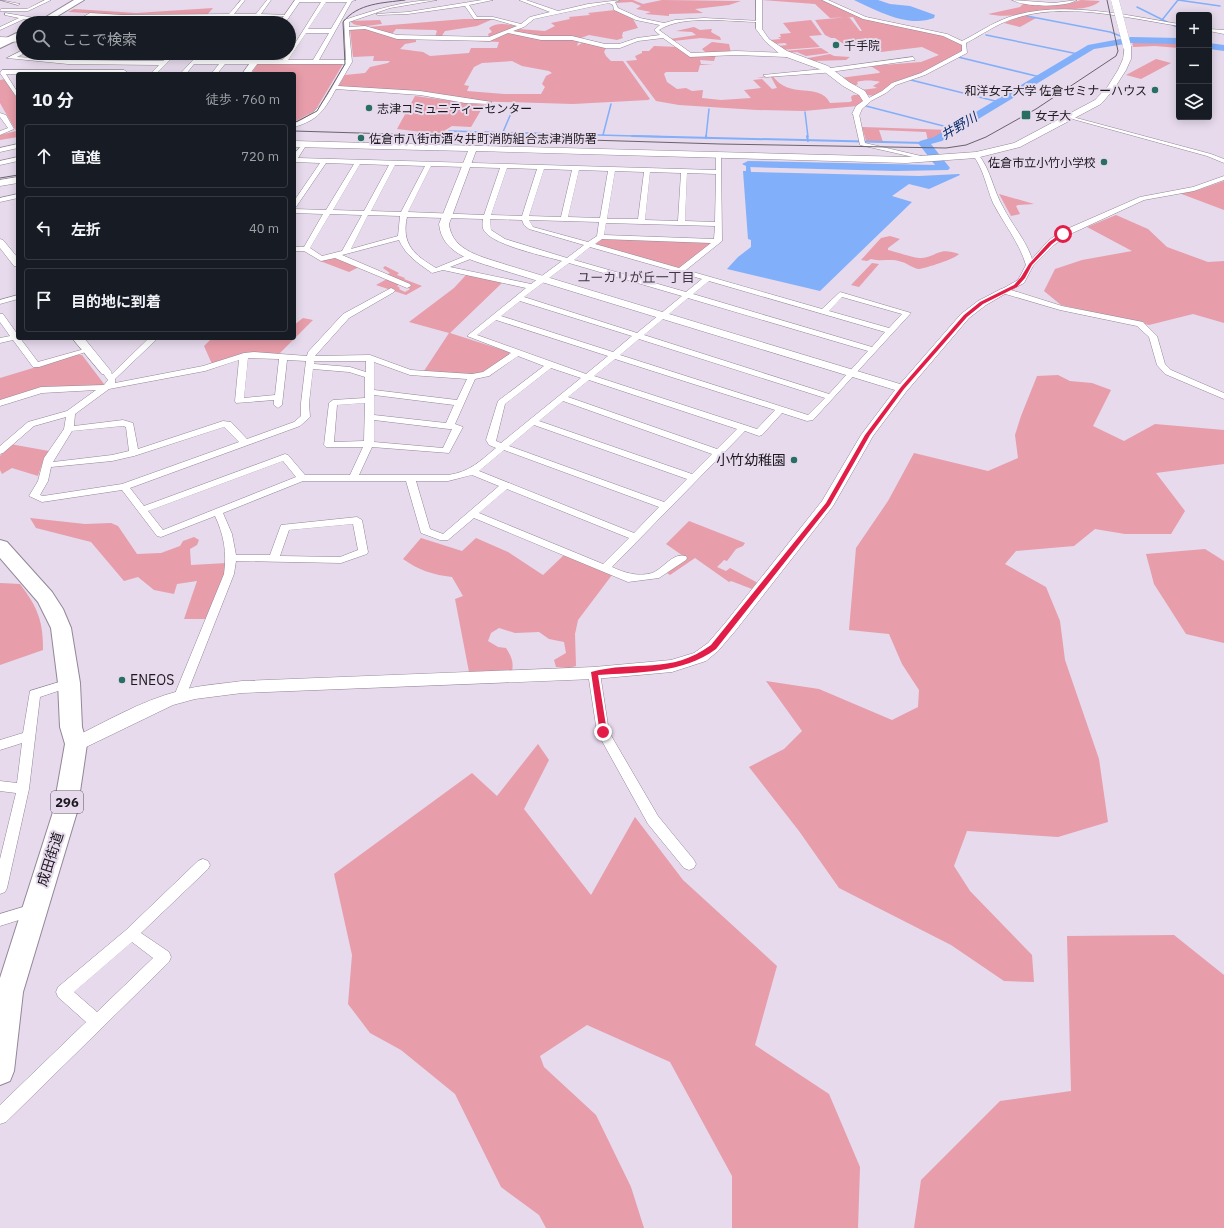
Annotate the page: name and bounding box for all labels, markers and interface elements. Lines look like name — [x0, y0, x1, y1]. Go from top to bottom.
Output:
map controls — [1176, 12, 1212, 120]
button: + — [1176, 12, 1212, 48]
search box — [16, 16, 296, 60]
icon: search — [30, 27, 52, 49]
text: ここで検索 — [62, 30, 137, 49]
place label: 千手院 — [844, 38, 880, 53]
marker: 千手院 — [831, 40, 841, 50]
button: − — [1176, 48, 1212, 84]
place label: 和洋女子大学 佐倉セミナーハウス — [964, 83, 1147, 98]
button: layers — [1176, 84, 1212, 120]
marker: 和洋女子大学 佐倉セミナーハウス — [1150, 85, 1160, 95]
text: 10 分 — [32, 89, 73, 111]
text: 徒歩 · 760 m — [206, 91, 280, 108]
place label: 志津コミュニティーセンター — [377, 101, 532, 116]
marker: 志津コミュニティーセンター — [364, 103, 374, 113]
water label: 井野川 — [938, 108, 982, 143]
place label: 女子大 — [1035, 108, 1071, 123]
marker: 女子大 — [1020, 109, 1032, 121]
place label: 佐倉市八街市酒々井町消防組合志津消防署 — [369, 131, 597, 146]
marker: 佐倉市八街市酒々井町消防組合志津消防署 — [356, 133, 366, 143]
icon: ahead — [33, 145, 55, 167]
text: 直進 — [71, 148, 101, 167]
text: 720 m — [241, 148, 279, 165]
place label: 佐倉市立小竹小学校 — [988, 155, 1096, 170]
marker: 佐倉市立小竹小学校 — [1099, 157, 1109, 167]
icon: left — [33, 217, 55, 239]
text: 左折 — [71, 220, 101, 239]
text: 40 m — [249, 220, 279, 237]
route start — [1054, 225, 1072, 243]
district label: ユーカリが丘一丁目 — [577, 269, 695, 286]
icon: arrive — [33, 289, 55, 311]
text: 目的地に到着 — [71, 292, 161, 311]
place label: 小竹幼稚園 — [716, 451, 786, 469]
marker: 小竹幼稚園 — [789, 455, 799, 465]
place label: ENEOS — [130, 671, 174, 689]
marker: ENEOS — [117, 675, 127, 685]
route end — [594, 723, 612, 741]
road number: 296 — [51, 791, 83, 813]
street label: 成田街道 — [33, 830, 67, 888]

